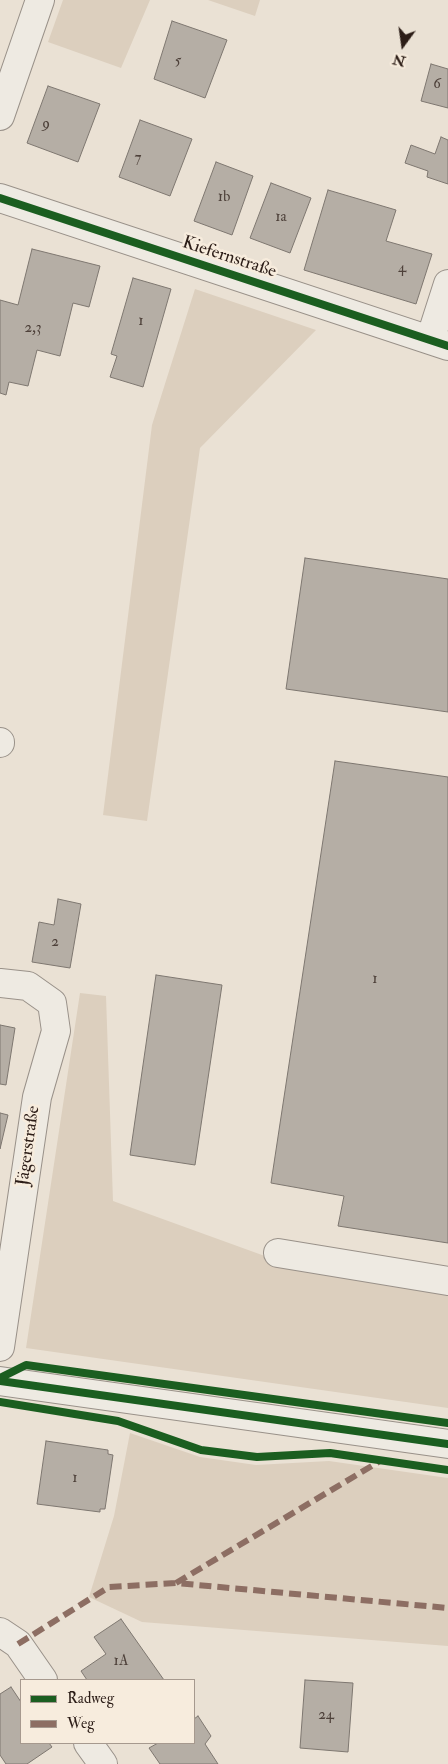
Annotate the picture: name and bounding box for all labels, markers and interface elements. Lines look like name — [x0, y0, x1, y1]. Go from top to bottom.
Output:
north arrow — [378, 20, 428, 70]
text: N — [391, 50, 407, 70]
house number: 5 — [175, 53, 181, 71]
house number: 6 — [433, 76, 441, 94]
house number: 9 — [42, 116, 50, 134]
house number: 7 — [135, 150, 141, 168]
house number: 1b — [218, 189, 230, 207]
house number: 1a — [275, 209, 287, 227]
street label: Kiefernstraße — [179, 233, 279, 283]
house number: 4 — [398, 260, 406, 278]
house number: 1 — [138, 313, 144, 331]
house number: 2,3 — [25, 320, 41, 338]
house number: 2 — [51, 934, 59, 952]
house number: 1 — [372, 971, 378, 989]
street label: Jägerstraße — [13, 1105, 45, 1187]
house number: 1 — [72, 1470, 78, 1488]
house number: 1A — [114, 1653, 128, 1671]
legend — [20, 1679, 195, 1744]
text: Radweg — [67, 1689, 114, 1708]
house number: 24 — [318, 1707, 334, 1725]
text: Weg — [67, 1714, 95, 1733]

